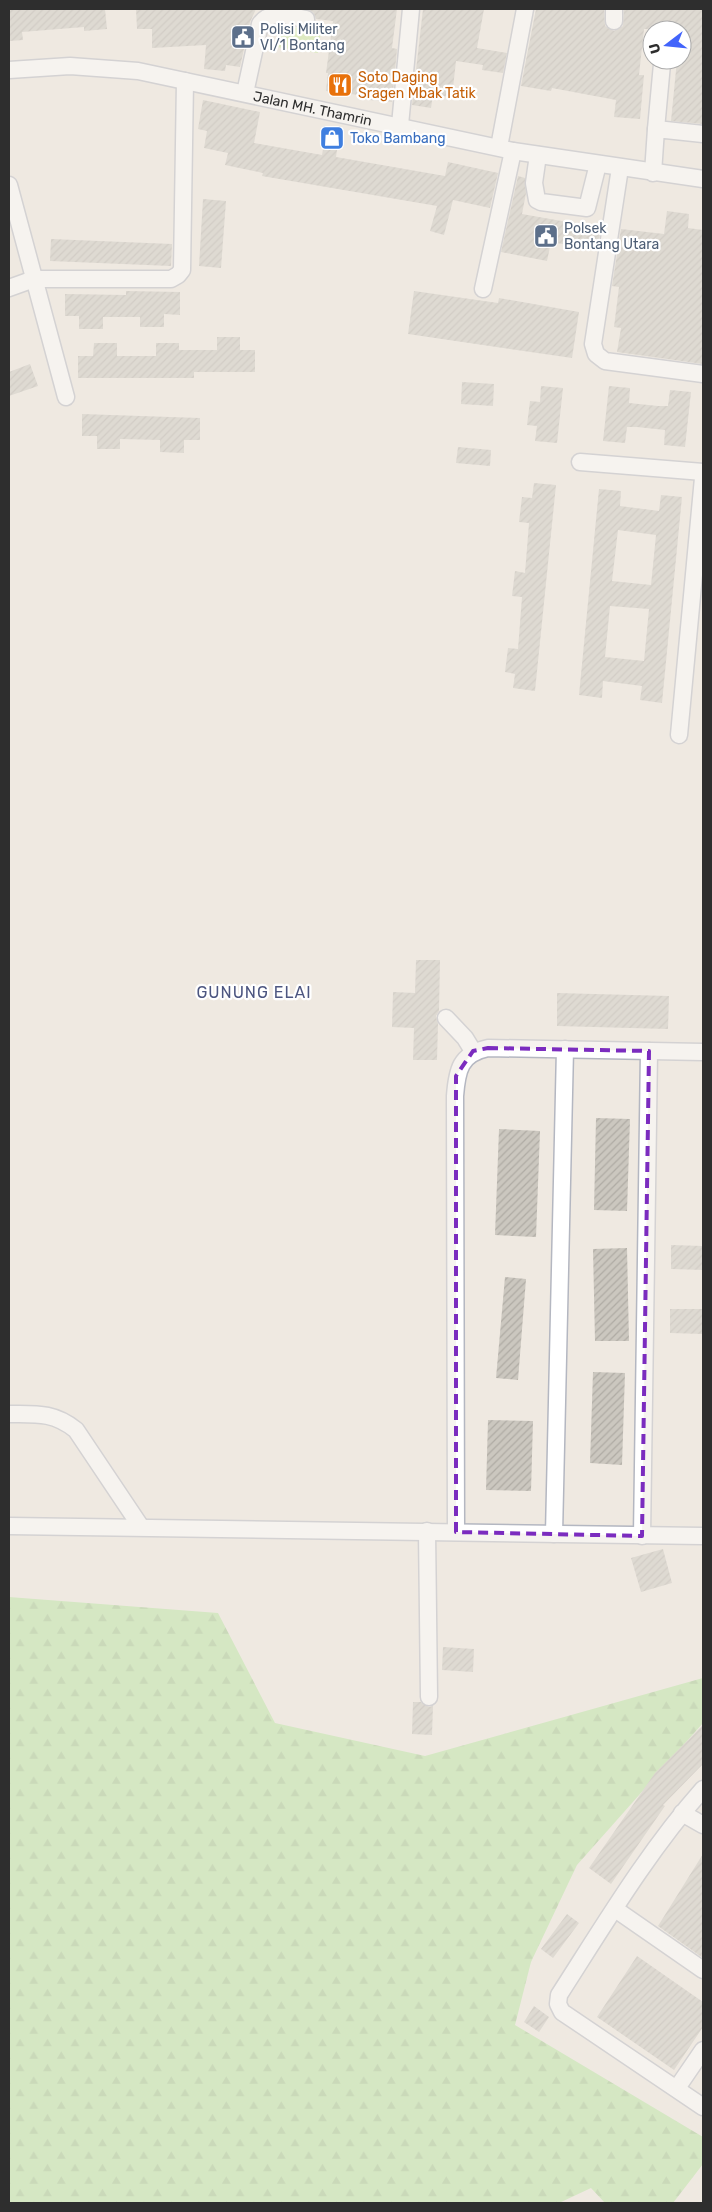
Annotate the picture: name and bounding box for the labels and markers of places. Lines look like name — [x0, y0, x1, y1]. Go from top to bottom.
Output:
place label: Polisi Militer VI/1 Bontang — [260, 21, 345, 54]
public building icon: Polisi Militer VI/1 Bontang — [230, 24, 256, 50]
place label: Soto Daging Sragen Mbak Tatik — [358, 69, 476, 102]
restaurant icon: Soto Daging Sragen Mbak Tatik — [327, 72, 353, 98]
shop icon: Toko Bambang — [319, 125, 345, 151]
place label: Toko Bambang — [350, 130, 446, 147]
place label: Polsek Bontang Utara — [564, 220, 659, 253]
public building icon: Polsek Bontang Utara — [533, 223, 559, 249]

